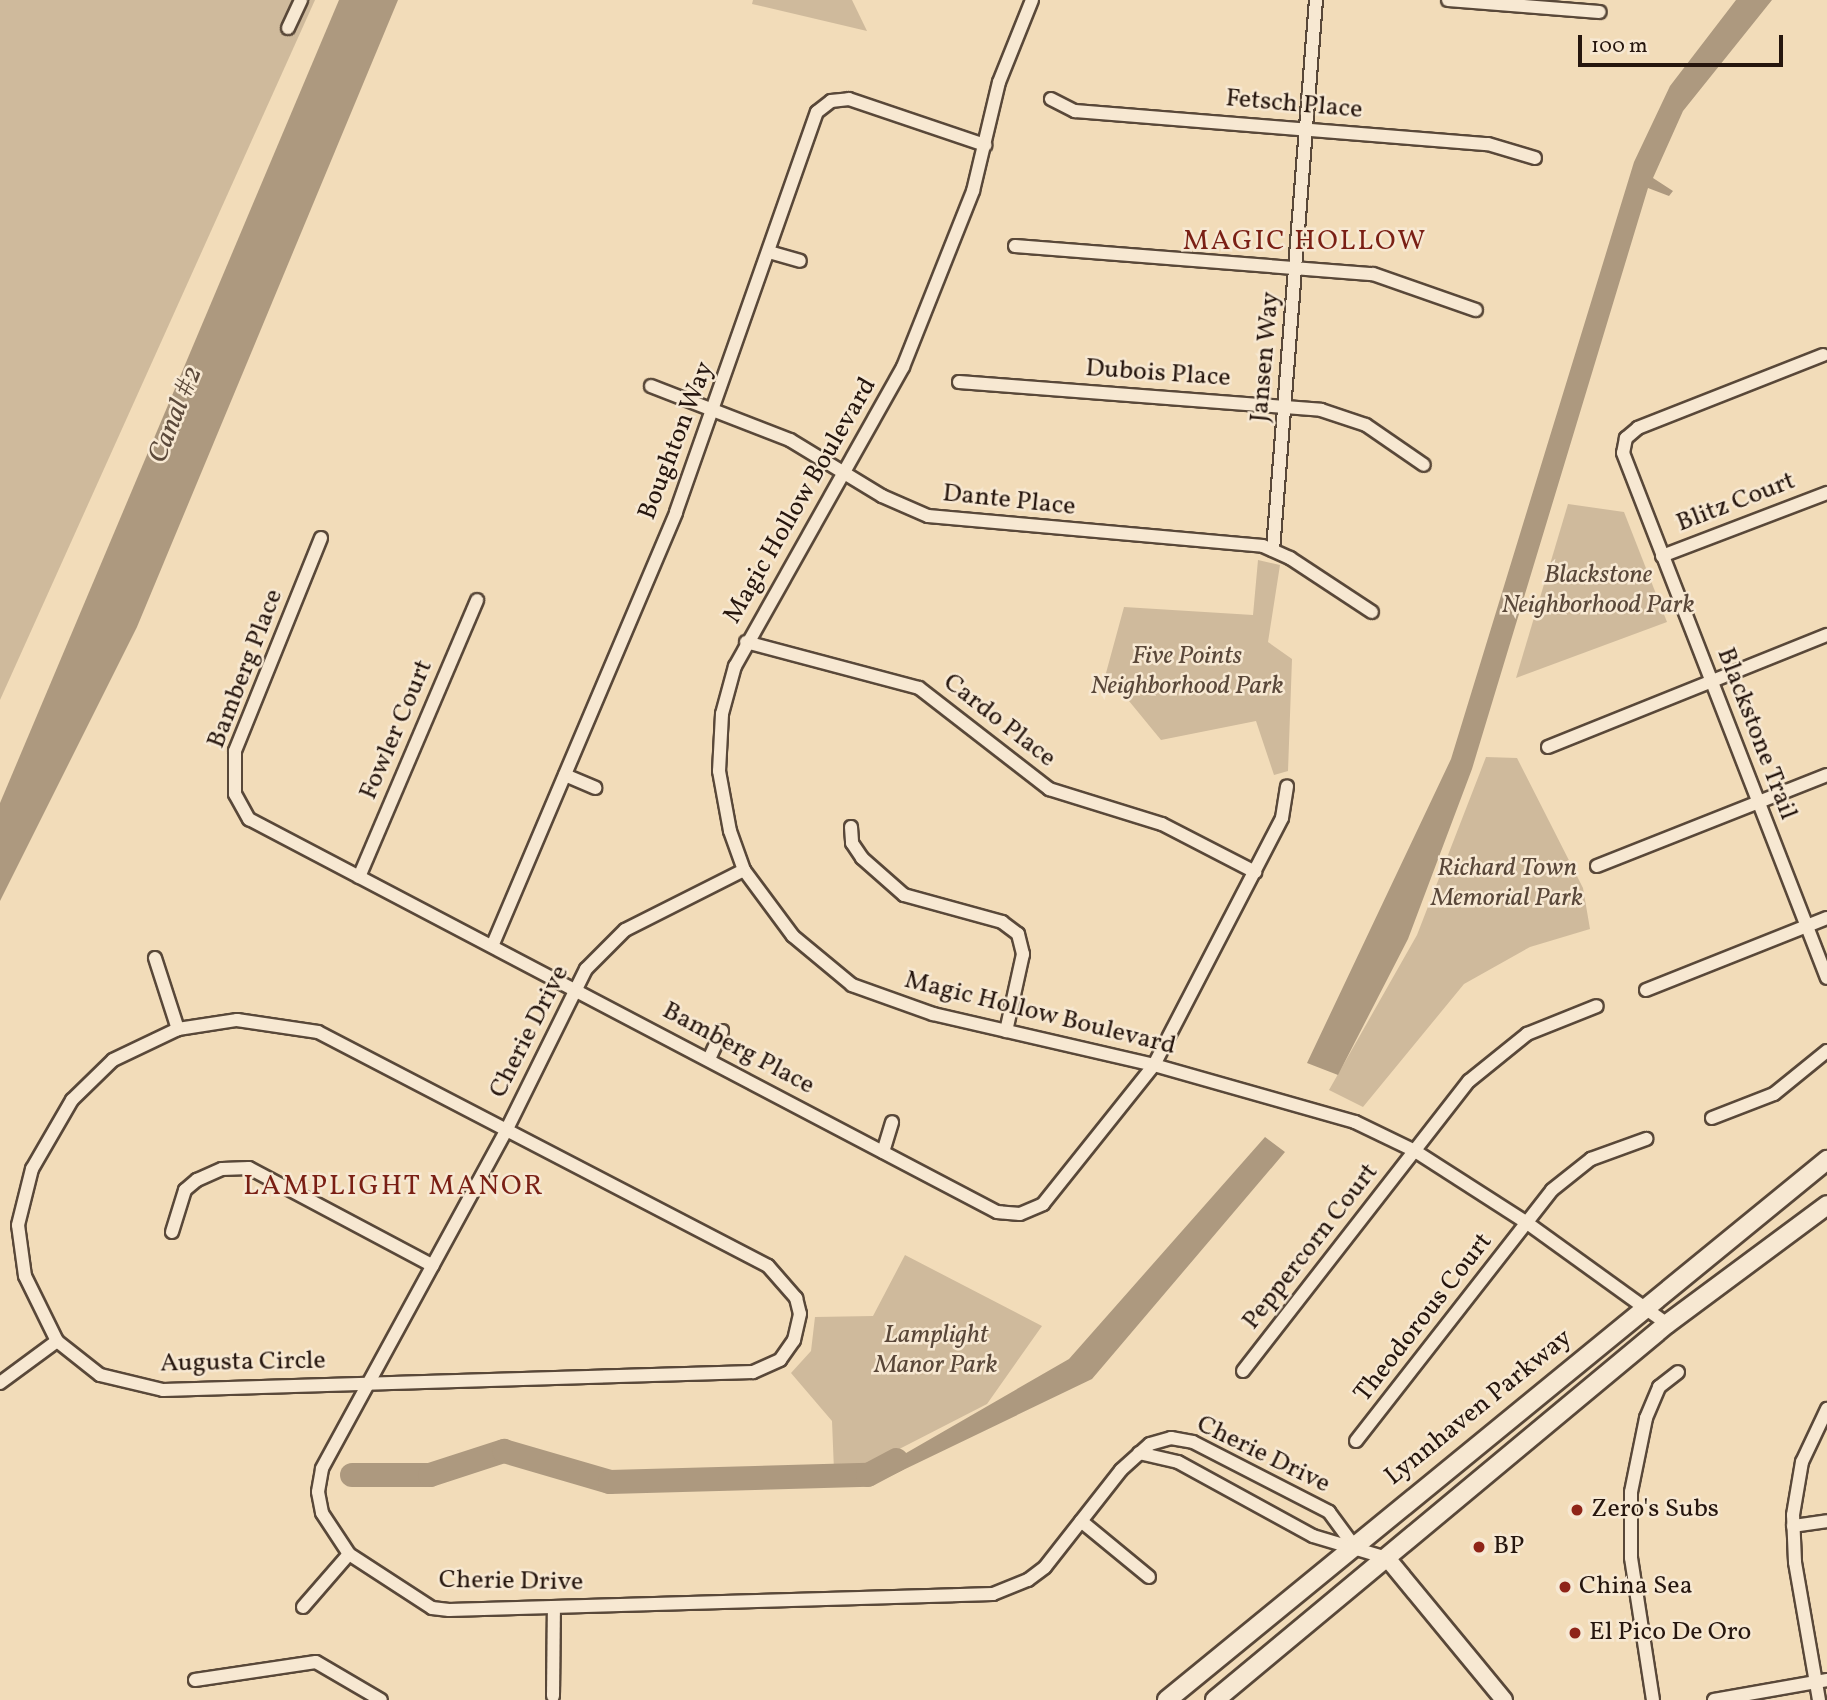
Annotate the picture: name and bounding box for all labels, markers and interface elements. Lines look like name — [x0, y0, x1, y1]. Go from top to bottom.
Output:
scale bar — [1582, 21, 1787, 65]
text: 100 m — [1591, 32, 1648, 61]
street label: Fetsch Place — [1224, 83, 1364, 127]
district label: MAGIC HOLLOW — [1184, 225, 1426, 259]
street label: Jansen Way — [1245, 290, 1287, 424]
street label: Dubois Place — [1084, 353, 1232, 395]
street label: Boughton Way — [632, 357, 722, 525]
water label: Canal #2 — [142, 362, 210, 468]
street label: Magic Hollow Boulevard — [718, 372, 884, 630]
street label: Blitz Court — [1672, 466, 1800, 540]
street label: Dante Place — [941, 479, 1077, 523]
park label: Blackstone Neighborhood Park — [1501, 560, 1695, 622]
street label: Bamberg Place — [201, 585, 291, 753]
park label: Five Points Neighborhood Park — [1090, 641, 1284, 702]
street label: Blackstone Trail — [1709, 643, 1803, 825]
street label: Fowler Court — [354, 655, 440, 805]
street label: Cardo Place — [936, 667, 1062, 775]
park label: Richard Town Memorial Park — [1431, 853, 1583, 914]
street label: Cherie Drive — [483, 961, 577, 1103]
street label: Magic Hollow Boulevard — [901, 965, 1179, 1063]
street label: Bamberg Place — [657, 996, 819, 1102]
street label: Peppercorn Court — [1236, 1158, 1386, 1336]
district label: LAMPLIGHT MANOR — [245, 1170, 543, 1204]
street label: Theodorous Court — [1348, 1227, 1500, 1409]
park label: Lamplight Manor Park — [874, 1320, 998, 1382]
street label: Lynnhaven Parkway — [1379, 1323, 1579, 1493]
street label: Augusta Circle — [160, 1346, 326, 1380]
street label: Cherie Drive — [1191, 1409, 1335, 1501]
place label: Zero's Subs — [1591, 1494, 1719, 1526]
marker: Zero's Subs — [1569, 1502, 1585, 1518]
place label: BP — [1493, 1531, 1524, 1563]
marker: BP — [1471, 1539, 1487, 1555]
street label: Cherie Drive — [438, 1565, 584, 1599]
place label: China Sea — [1579, 1571, 1693, 1603]
marker: China Sea — [1557, 1579, 1573, 1595]
place label: El Pico De Oro — [1589, 1617, 1751, 1649]
marker: El Pico De Oro — [1567, 1625, 1583, 1641]

